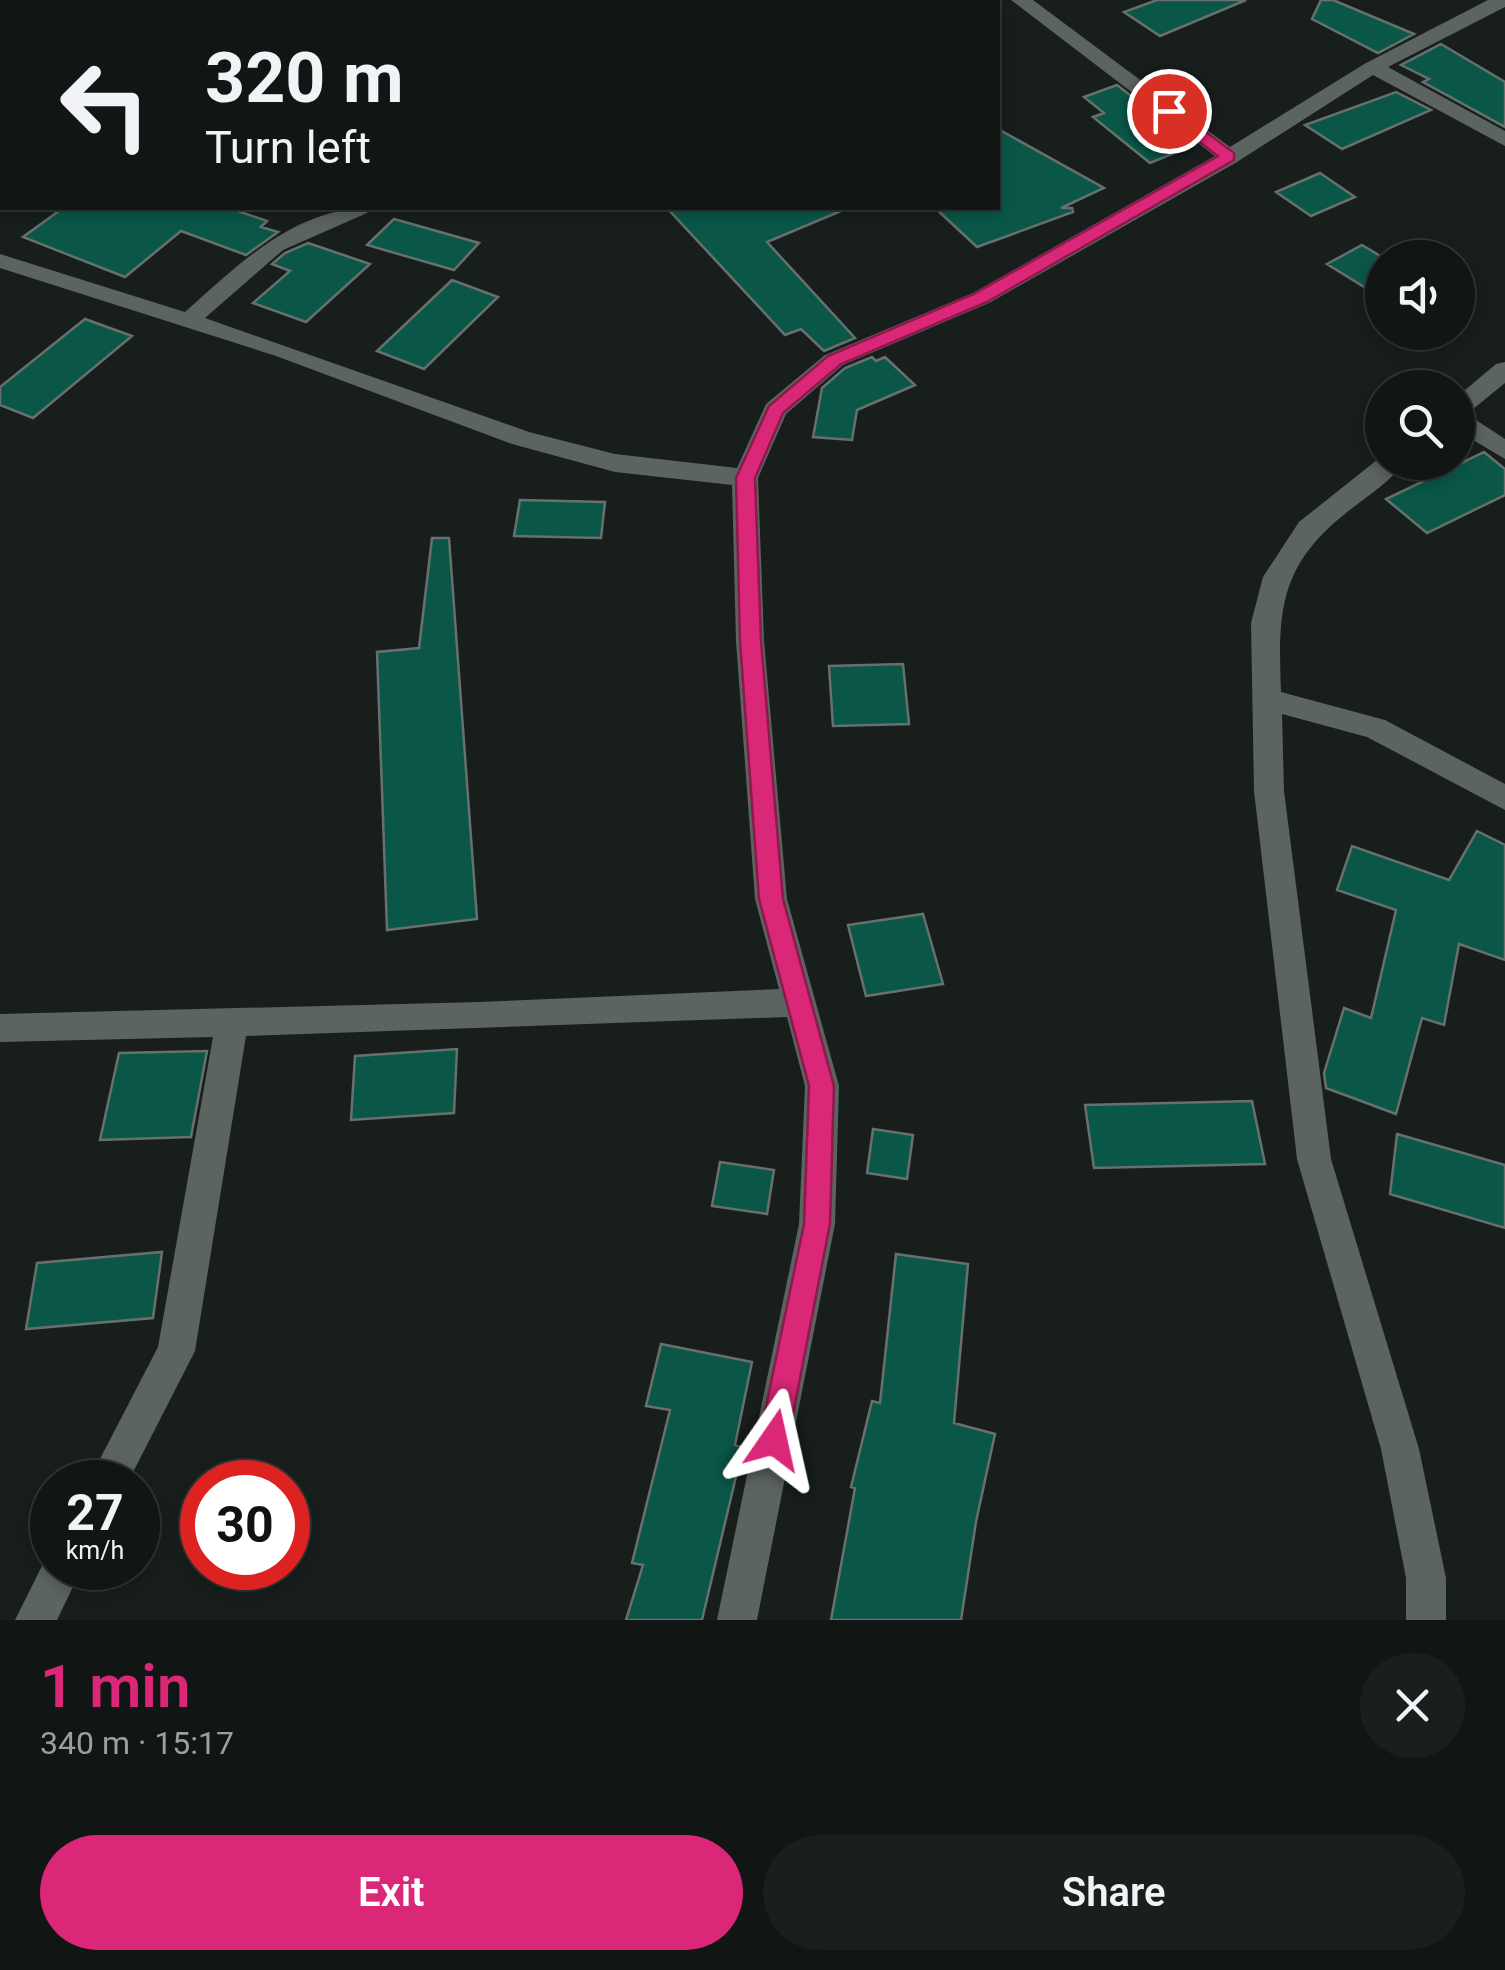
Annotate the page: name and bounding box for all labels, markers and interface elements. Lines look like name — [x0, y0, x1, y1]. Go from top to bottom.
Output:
text: 320 m — [205, 37, 404, 119]
icon: left — [40, 40, 170, 170]
pin — [1127, 69, 1212, 154]
icon: arrive — [1142, 84, 1197, 139]
text: Turn left — [205, 121, 371, 174]
map controls — [1365, 240, 1475, 480]
button: sound — [1365, 240, 1475, 350]
button: search — [1365, 370, 1475, 480]
position arrow — [722, 1388, 826, 1492]
speed limit sign: 30 — [180, 1460, 310, 1590]
text: 27 — [66, 1484, 124, 1542]
text: km/h — [66, 1536, 124, 1565]
text: 1 min — [40, 1651, 190, 1722]
button: close — [1360, 1653, 1465, 1758]
text: 340 m · 15:17 — [40, 1724, 234, 1762]
button: Exit — [40, 1835, 743, 1950]
button: Share — [763, 1835, 1465, 1950]

